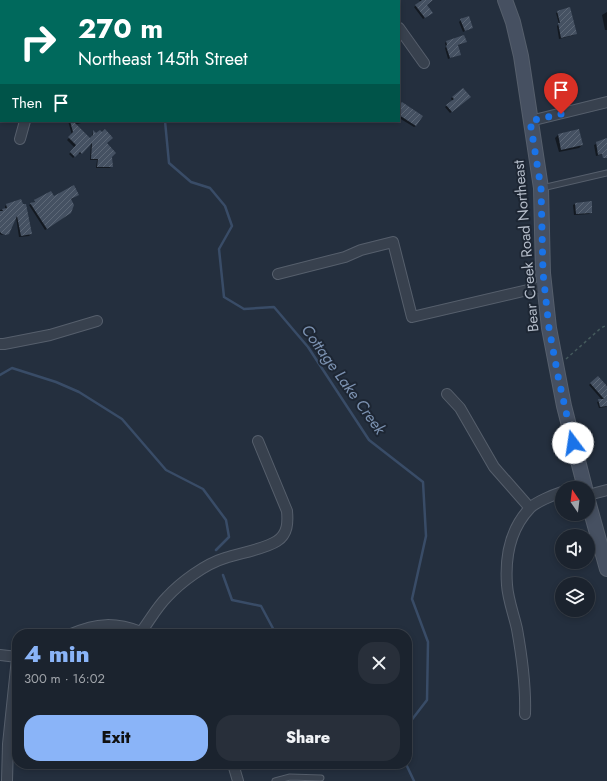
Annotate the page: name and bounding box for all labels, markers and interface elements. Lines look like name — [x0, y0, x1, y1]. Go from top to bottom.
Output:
text: 270 m — [78, 8, 163, 49]
icon: right — [12, 16, 64, 68]
text: Northeast 145th Street — [78, 46, 248, 72]
pin — [544, 73, 578, 114]
icon: arrive — [550, 79, 572, 101]
text: Then — [12, 92, 42, 114]
icon: arrive — [50, 92, 72, 114]
street label: Bear Creek Road Northeast — [507, 159, 544, 333]
water label: Cottage Lake Creek — [296, 320, 392, 440]
position arrow — [552, 422, 594, 464]
north arrow — [555, 481, 595, 521]
map controls — [555, 481, 595, 617]
button: sound — [555, 529, 595, 569]
button: layers — [555, 577, 595, 617]
text: 4 min — [24, 636, 90, 671]
button: close — [358, 642, 400, 684]
text: 300 m · 16:02 — [24, 669, 105, 688]
button: Exit — [24, 715, 208, 761]
button: Share — [216, 715, 400, 761]

